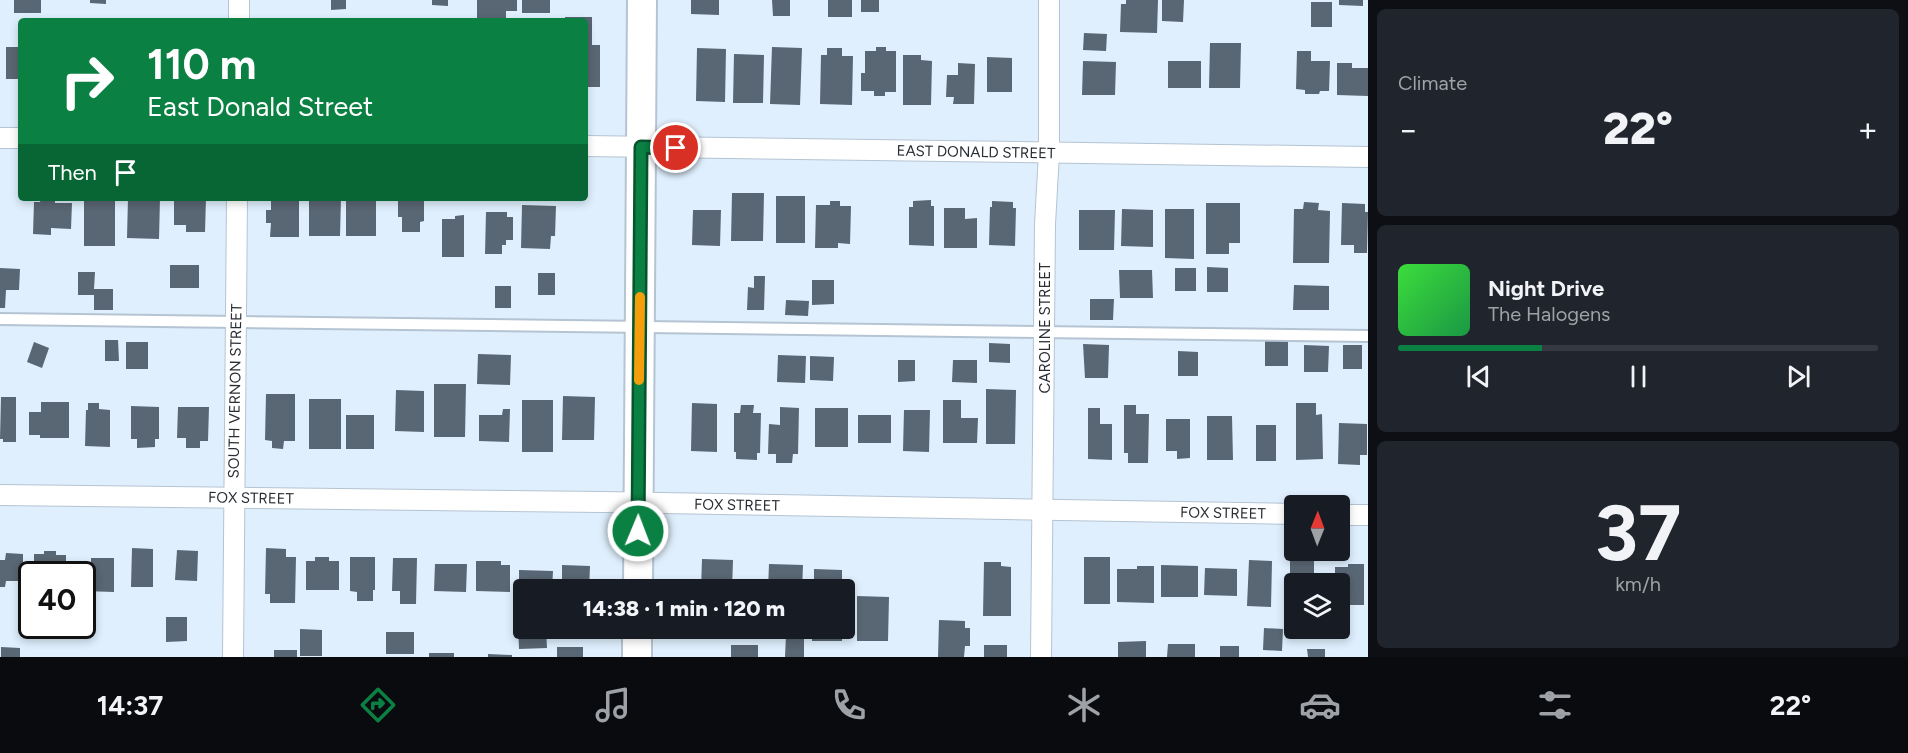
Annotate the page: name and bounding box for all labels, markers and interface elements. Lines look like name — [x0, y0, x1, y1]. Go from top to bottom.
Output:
text: 110 m — [147, 39, 256, 90]
icon: right — [48, 42, 126, 120]
text: Climate — [1398, 71, 1467, 95]
text: East Donald Street — [147, 90, 373, 123]
text: 22° — [1603, 101, 1673, 155]
text: − — [1398, 110, 1419, 149]
text: + — [1857, 110, 1878, 149]
pin — [650, 122, 701, 173]
icon: arrive — [659, 131, 692, 164]
street label: EAST DONALD STREET — [897, 142, 1056, 162]
icon: arrive — [109, 156, 142, 189]
text: Then — [48, 159, 97, 186]
street label: CAROLINE STREET — [1036, 262, 1054, 393]
text: Night Drive — [1488, 275, 1604, 302]
text: The Halogens — [1488, 302, 1610, 326]
street label: SOUTH VERNON STREET — [224, 303, 246, 479]
icon: previous — [1462, 360, 1495, 393]
icon: pause — [1622, 360, 1655, 393]
icon: next — [1782, 360, 1815, 393]
text: 37 — [1595, 486, 1681, 580]
street label: FOX STREET — [208, 488, 295, 508]
street label: FOX STREET — [694, 495, 781, 515]
north arrow — [1284, 495, 1350, 561]
map controls — [1284, 495, 1350, 639]
position arrow — [606, 499, 670, 563]
street label: FOX STREET — [1180, 503, 1267, 523]
speed limit sign: 40 — [18, 561, 96, 639]
text: km/h — [1615, 572, 1661, 596]
button: layers — [1284, 573, 1350, 639]
text: 14:38 · 1 min · 120 m — [583, 595, 785, 622]
icon: directions — [357, 684, 399, 726]
icon: music — [592, 684, 634, 726]
icon: phone — [828, 684, 870, 726]
icon: climate — [1063, 684, 1105, 726]
icon: car — [1299, 684, 1341, 726]
icon: filters — [1534, 684, 1576, 726]
text: 14:37 — [97, 689, 163, 722]
text: 22° — [1770, 689, 1811, 722]

